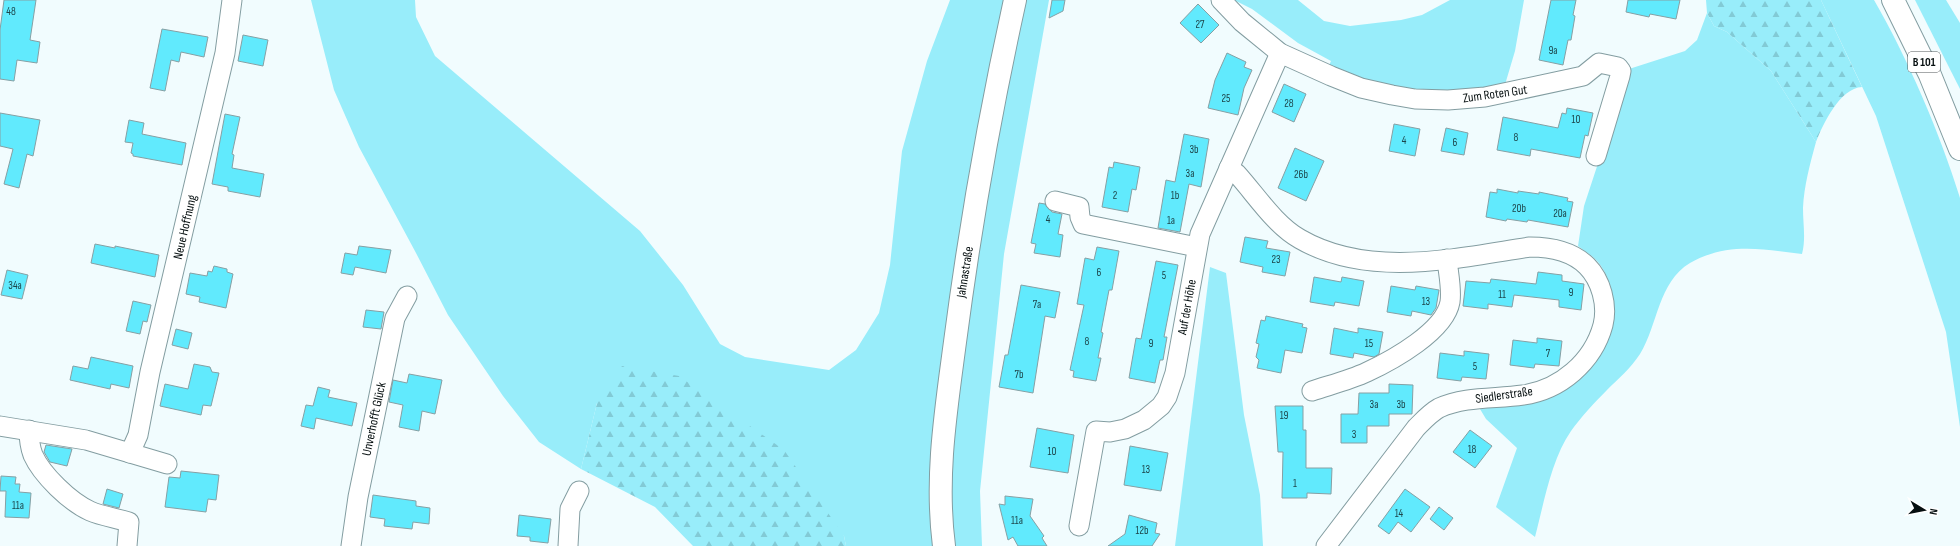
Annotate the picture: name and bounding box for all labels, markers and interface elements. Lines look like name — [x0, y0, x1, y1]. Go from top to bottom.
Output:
house number: 48 — [6, 5, 16, 18]
house number: 27 — [1196, 18, 1205, 31]
house number: 9a — [1548, 44, 1558, 57]
road number: B 101 — [1908, 52, 1940, 72]
street label: Zum Roten Gut — [1462, 82, 1528, 106]
house number: 25 — [1222, 92, 1230, 105]
house number: 28 — [1284, 97, 1294, 110]
house number: 10 — [1572, 113, 1580, 126]
house number: 8 — [1514, 131, 1519, 144]
house number: 4 — [1402, 134, 1407, 147]
house number: 6 — [1453, 136, 1458, 149]
house number: 3b — [1189, 143, 1199, 156]
house number: 3a — [1186, 167, 1194, 180]
house number: 26b — [1294, 168, 1308, 181]
house number: 2 — [1113, 189, 1118, 202]
house number: 1b — [1171, 189, 1180, 202]
street label: Neue Hoffnung — [170, 193, 200, 261]
house number: 20b — [1512, 202, 1526, 215]
house number: 20a — [1553, 207, 1567, 220]
house number: 4 — [1046, 213, 1051, 226]
house number: 1a — [1167, 214, 1175, 227]
street label: Jahnastraße — [953, 245, 977, 300]
house number: 23 — [1271, 253, 1281, 266]
house number: 6 — [1097, 266, 1102, 279]
house number: 5 — [1162, 269, 1166, 282]
street label: Auf der Höhe — [1174, 278, 1200, 337]
house number: 34a — [8, 279, 22, 292]
house number: 9 — [1569, 286, 1574, 299]
house number: 11 — [1498, 288, 1506, 301]
house number: 13 — [1422, 295, 1431, 308]
house number: 7a — [1033, 298, 1041, 311]
house number: 8 — [1085, 335, 1090, 348]
house number: 9 — [1149, 337, 1154, 350]
house number: 15 — [1365, 337, 1373, 350]
house number: 7 — [1546, 347, 1551, 360]
house number: 5 — [1473, 360, 1477, 373]
house number: 7b — [1015, 368, 1024, 381]
street label: Unverhofft Glück — [358, 381, 390, 457]
street label: Siedlerstraße — [1474, 383, 1534, 407]
house number: 3a — [1370, 398, 1378, 411]
house number: 3b — [1396, 398, 1406, 411]
house number: 19 — [1280, 409, 1288, 422]
house number: 3 — [1352, 428, 1357, 441]
house number: 18 — [1468, 443, 1477, 456]
house number: 10 — [1048, 445, 1056, 458]
house number: 13 — [1142, 463, 1151, 476]
house number: 1 — [1293, 477, 1297, 490]
north arrow — [1904, 490, 1944, 530]
house number: 11a — [12, 499, 24, 512]
house number: 14 — [1395, 507, 1404, 520]
text: N — [1926, 508, 1940, 516]
house number: 11a — [1011, 514, 1023, 527]
house number: 12b — [1135, 524, 1149, 537]

